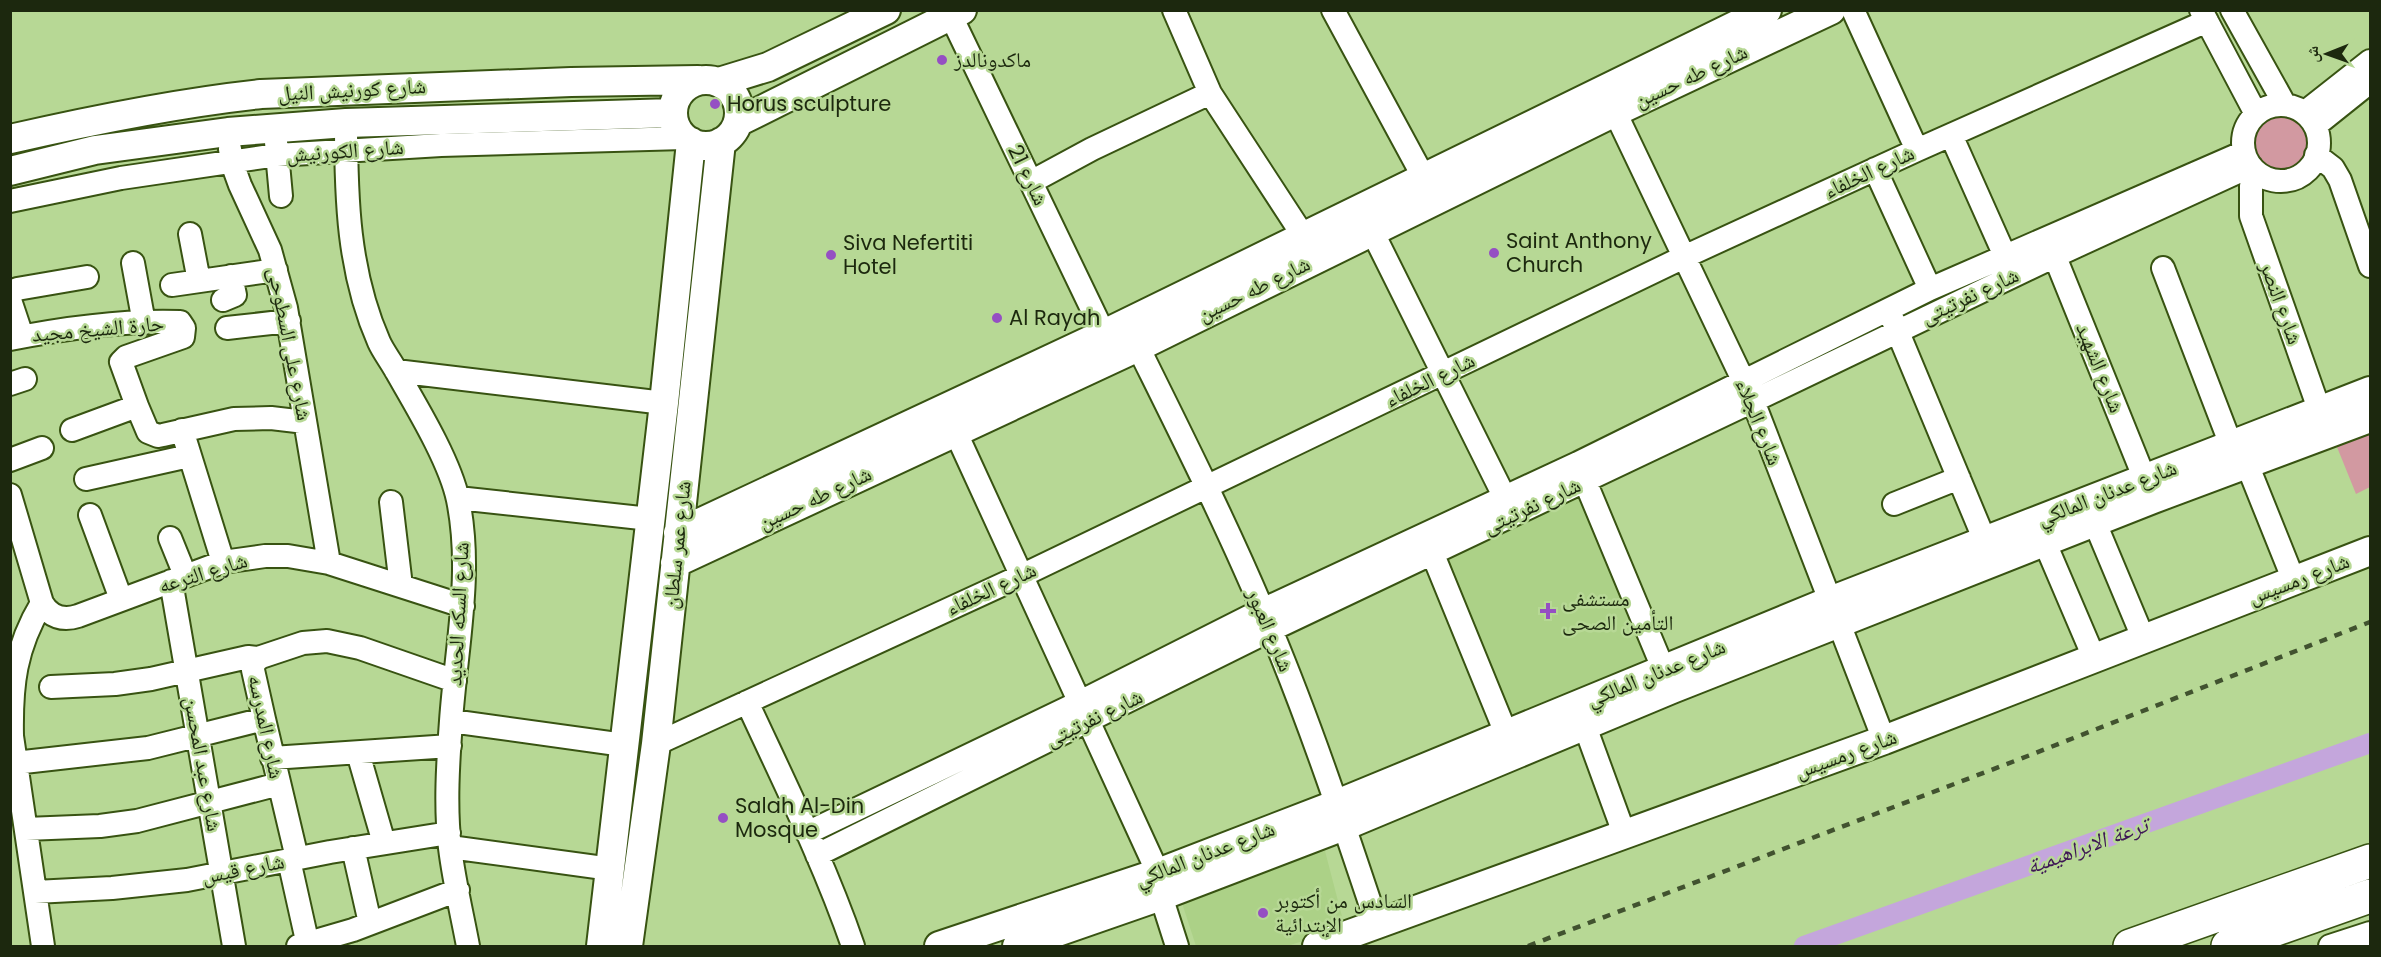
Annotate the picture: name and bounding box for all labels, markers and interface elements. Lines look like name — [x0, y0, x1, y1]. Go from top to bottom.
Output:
north arrow — [2297, 24, 2357, 84]
street label: شارع طه حسين — [1630, 37, 1752, 114]
place label: ماكدونالدز — [953, 45, 1031, 74]
text: ش — [2301, 46, 2324, 63]
marker: ماكدونالدز — [935, 53, 949, 67]
street label: شارع كورنيش النيل — [277, 71, 427, 108]
place label: Horus sculpture — [727, 89, 891, 118]
marker: Horus sculpture — [708, 97, 722, 111]
street label: شارع الكورنيش — [285, 132, 404, 169]
street label: شارع الخلفاء — [1819, 138, 1919, 205]
street label: شارع 21 — [1001, 140, 1056, 210]
place label: Saint Anthony Church — [1506, 226, 1652, 279]
place label: Siva Nefertiti Hotel — [843, 228, 973, 281]
marker: Saint Anthony Church — [1487, 246, 1501, 260]
marker: Siva Nefertiti Hotel — [824, 248, 838, 262]
street label: شارع طه حسين — [1193, 249, 1315, 328]
street label: شارع النصر — [2253, 257, 2310, 348]
street label: شارع نفرتيتى — [1916, 260, 2023, 331]
street label: شارع على السطوحى — [261, 265, 320, 423]
place label: Al Rayah — [1009, 303, 1100, 332]
street label: حارة الشيخ مجيد — [31, 308, 165, 349]
marker: Al Rayah — [990, 311, 1004, 325]
street label: شارع الشهيد — [2069, 319, 2132, 417]
street label: شارع الخلفاء — [1380, 345, 1480, 414]
street label: شارع الجلاء — [1729, 374, 1790, 469]
street label: شارع عدنان المالكي — [2033, 453, 2181, 535]
street label: شارع طه حسين — [754, 459, 876, 536]
street label: شارع نفرتيتى — [1478, 470, 1585, 541]
street label: شارع عمر سلطان — [655, 479, 698, 610]
street label: شارع السكه الحديد — [439, 541, 476, 687]
street label: شارع الترعه — [155, 545, 251, 600]
street label: شارع رمسيس — [2244, 546, 2354, 611]
street label: شارع الخلفاء — [941, 555, 1041, 622]
street label: شارع العبور — [1240, 583, 1301, 676]
place label: مستشفى التأمين الصحى — [1562, 584, 1674, 637]
marker: مستشفى التأمين الصحى — [1539, 602, 1557, 620]
street label: شارع عدنان المالكي — [1582, 632, 1730, 716]
street label: شارع المدرسه — [241, 673, 292, 781]
street label: شارع نفرتيتى — [1040, 682, 1147, 754]
street label: شارع عبد المحسن — [177, 694, 230, 833]
street label: شارع رمسيس — [1791, 722, 1901, 785]
place label: Salah Al-Din Mosque — [735, 791, 864, 844]
water label: ترعة الابراهيمية — [2022, 808, 2156, 882]
marker: Salah Al-Din Mosque — [716, 811, 730, 825]
street label: شارع عدنان المالكي — [1131, 814, 1279, 896]
street label: شارع قيس — [199, 846, 287, 891]
place label: السادس من أكتوبر الإبتدائية — [1274, 886, 1412, 939]
marker: السادس من أكتوبر الإبتدائية — [1256, 906, 1270, 920]

